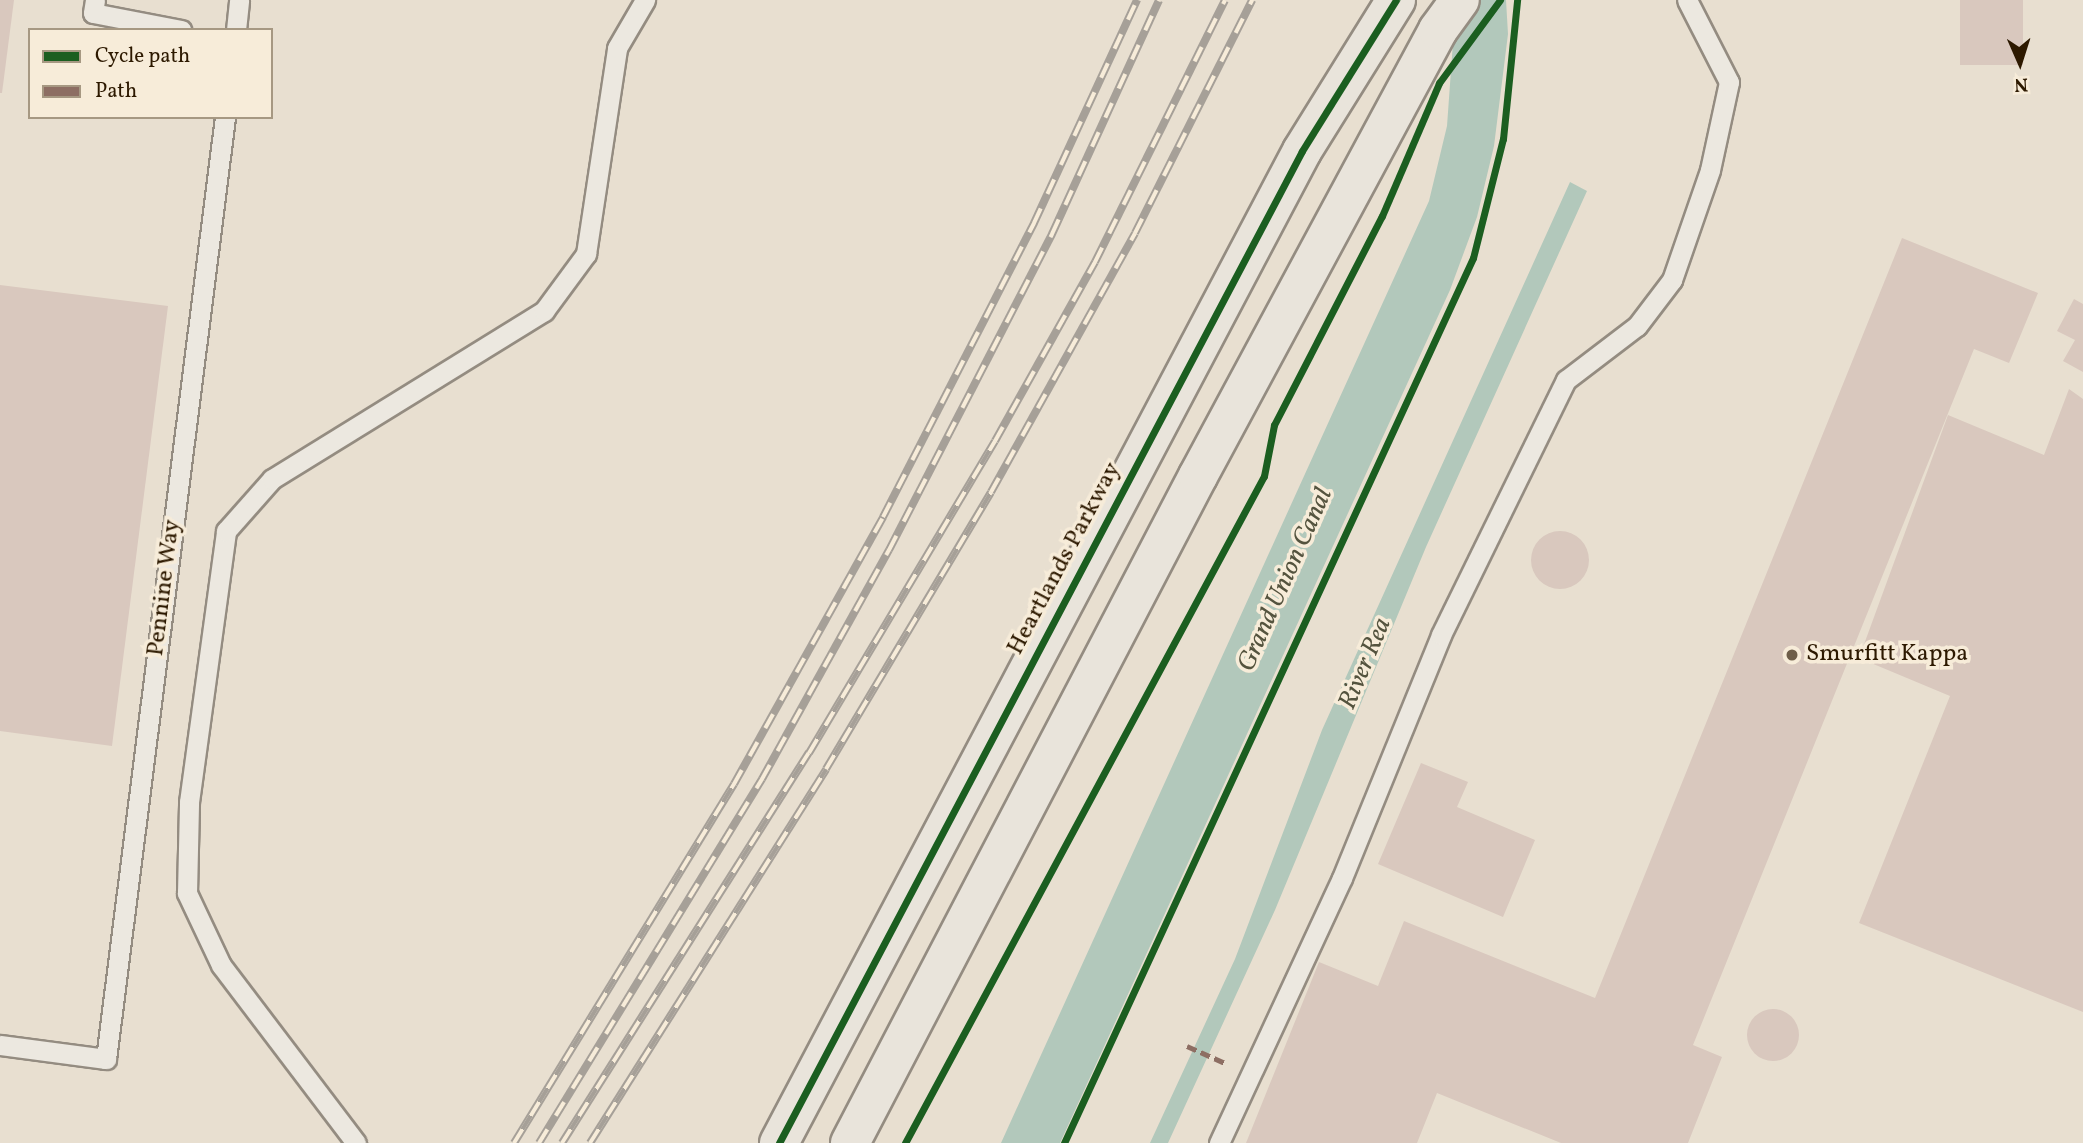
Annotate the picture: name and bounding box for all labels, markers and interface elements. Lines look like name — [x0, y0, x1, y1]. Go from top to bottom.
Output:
legend — [28, 28, 273, 119]
north arrow — [1985, 28, 2055, 98]
text: Cycle path — [95, 42, 190, 71]
text: N — [2014, 71, 2029, 97]
text: Path — [95, 77, 137, 106]
street label: Heartlands Parkway — [1002, 458, 1128, 660]
water label: Grand Union Canal — [1232, 483, 1340, 677]
street label: Pennine Way — [142, 518, 188, 658]
water label: River Rea — [1333, 613, 1399, 715]
place label: Smurfitt Kappa — [1806, 641, 1968, 669]
marker: Smurfitt Kappa — [1784, 647, 1800, 663]

